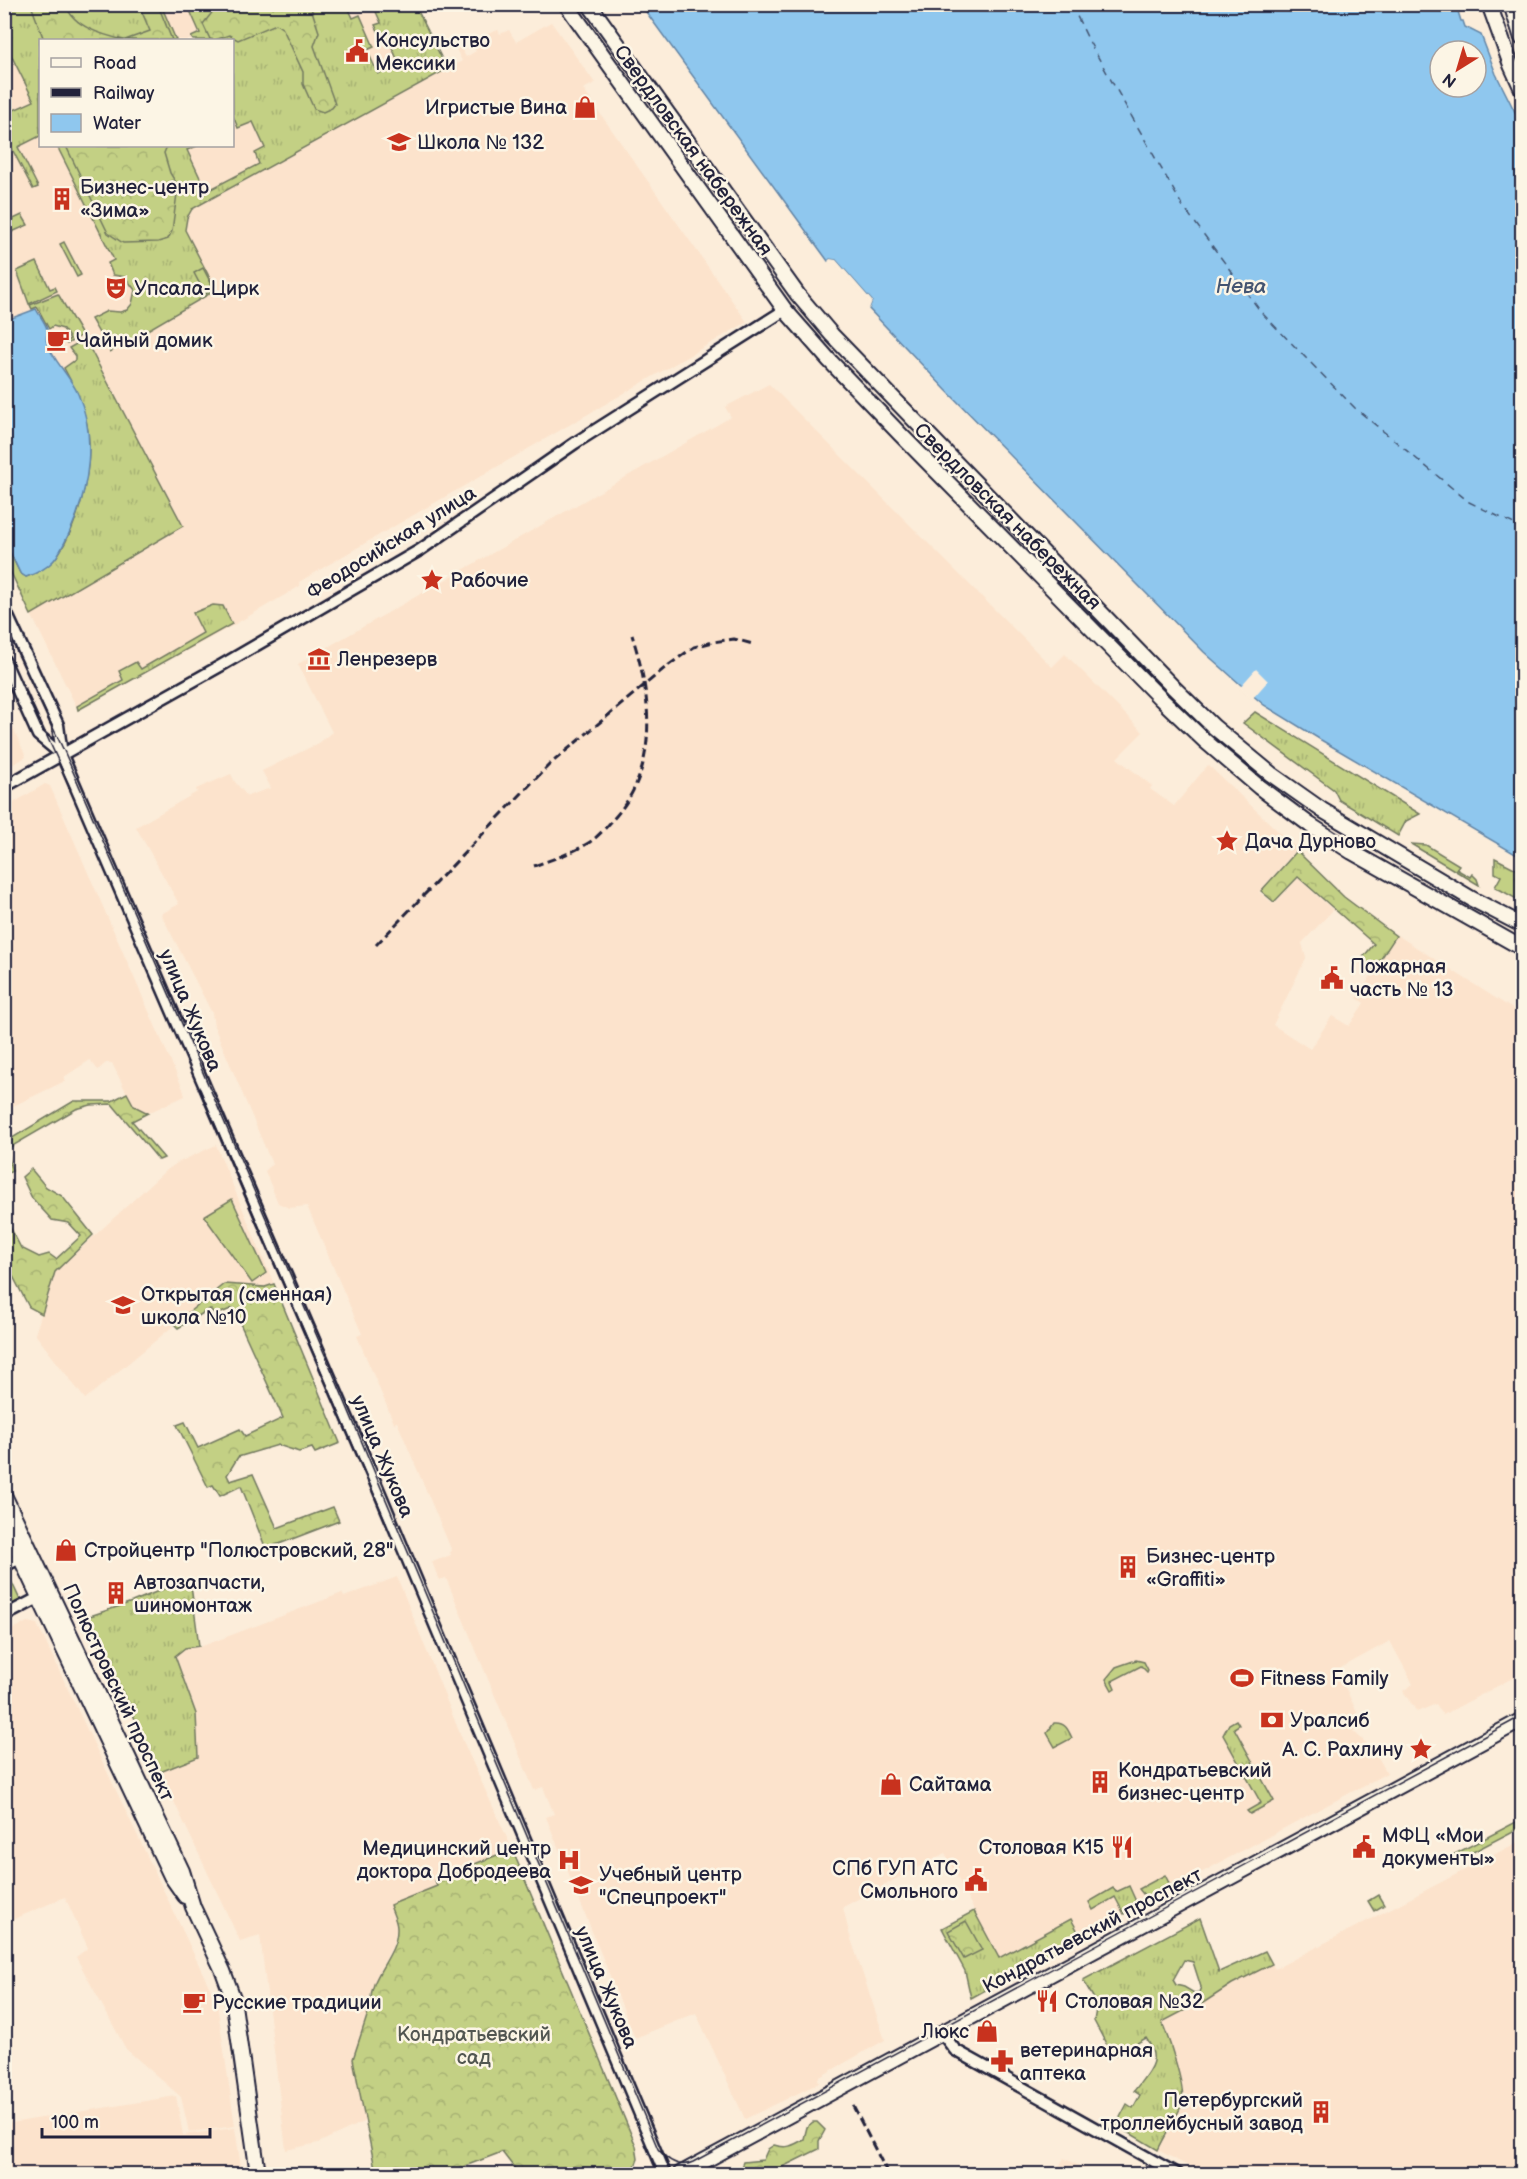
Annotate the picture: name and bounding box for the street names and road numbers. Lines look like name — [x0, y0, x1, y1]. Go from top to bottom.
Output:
street label: Свердловская набережная — [609, 41, 778, 261]
street label: Свердловская набережная — [909, 418, 1106, 615]
street label: Феодосийская улица — [302, 481, 481, 605]
street label: улица Жукова — [154, 946, 227, 1075]
street label: улица Жукова — [346, 1392, 419, 1521]
street label: Полюстровский проспект — [57, 1580, 179, 1806]
street label: Кондратьевский проспект — [979, 1862, 1207, 1999]
street label: улица Жукова — [570, 1923, 643, 2052]

